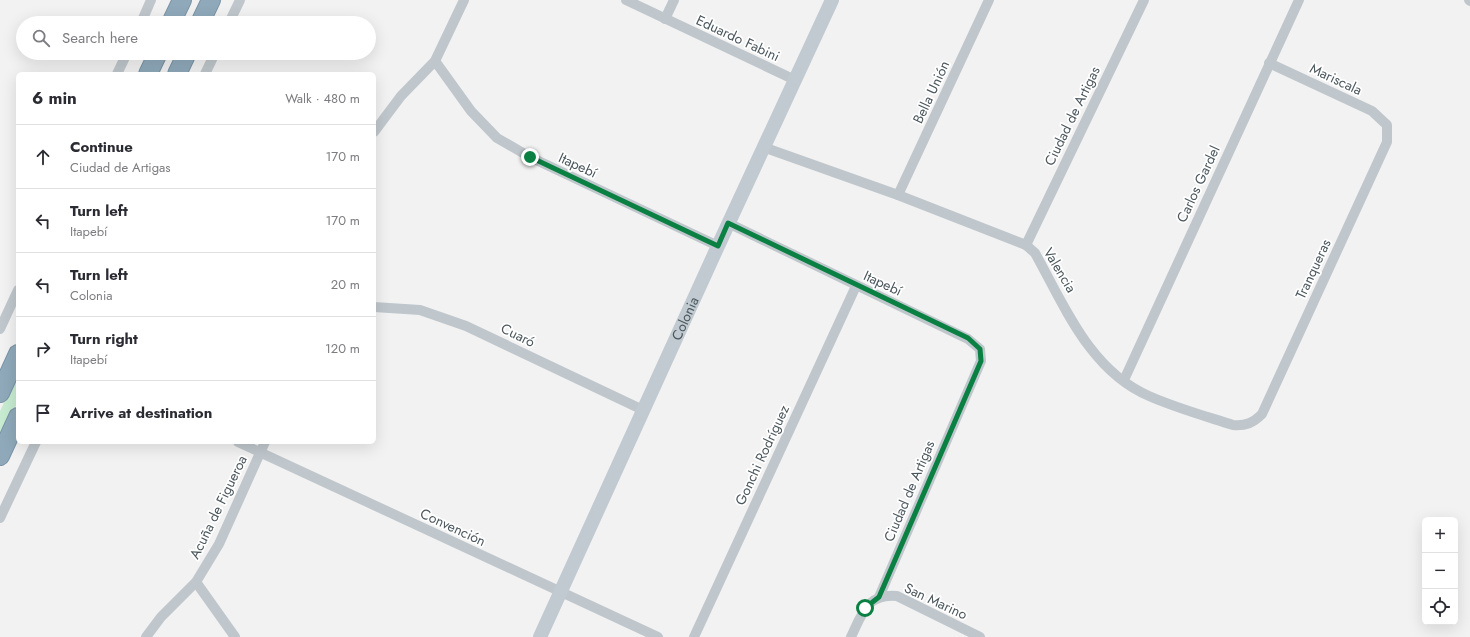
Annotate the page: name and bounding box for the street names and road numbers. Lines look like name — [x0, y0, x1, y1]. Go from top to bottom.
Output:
street label: Eduardo Fabini — [693, 10, 783, 66]
street label: Bella Unión — [908, 57, 954, 127]
street label: Mariscala — [1307, 58, 1365, 100]
street label: Ciudad de Artigas — [1039, 63, 1105, 169]
street label: Carlos Gardel — [1171, 142, 1225, 226]
street label: Itapebí — [555, 147, 602, 183]
street label: Tranqueras — [1290, 235, 1336, 302]
street label: Valencia — [1039, 244, 1081, 296]
street label: Itapebí — [860, 265, 907, 301]
street label: Colonia — [666, 293, 704, 343]
street label: Cuaró — [497, 318, 539, 352]
street label: Gonchi Rodríguez — [730, 401, 794, 508]
street label: Ciudad de Artigas — [879, 437, 939, 545]
street label: Acuña de Figueroa — [184, 452, 252, 562]
street label: Convención — [417, 503, 489, 551]
street label: San Marino — [901, 578, 971, 624]

